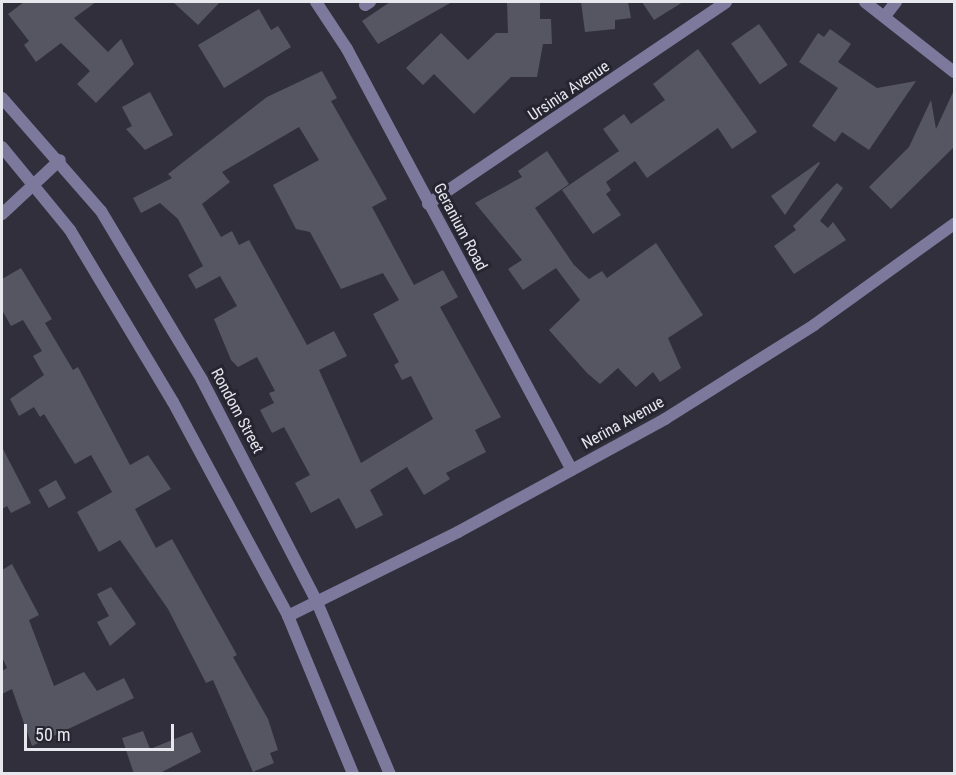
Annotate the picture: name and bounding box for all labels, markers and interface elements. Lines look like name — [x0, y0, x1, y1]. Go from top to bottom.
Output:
street label: Ursinia Avenue — [525, 57, 613, 125]
street label: Geranium Road — [429, 180, 491, 274]
street label: Rondom Street — [207, 365, 267, 457]
street label: Nerina Avenue — [579, 393, 667, 453]
scale bar — [27, 712, 177, 750]
text: 50 m — [35, 724, 70, 745]

